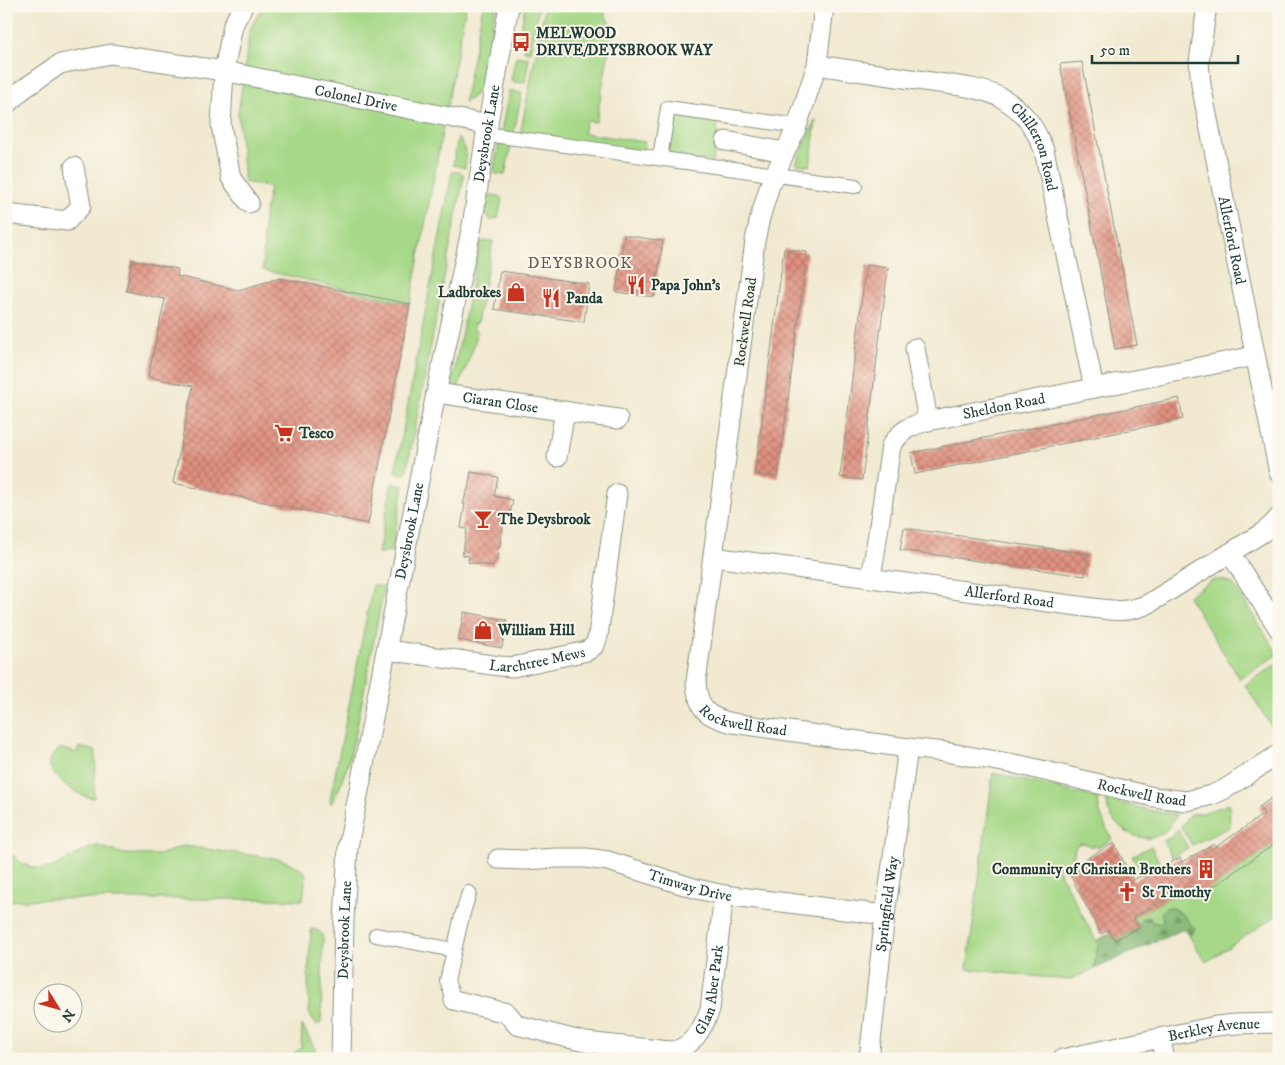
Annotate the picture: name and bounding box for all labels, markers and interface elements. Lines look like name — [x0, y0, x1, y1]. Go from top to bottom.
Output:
place label: MELWOOD DRIVE/DEYSBROOK WAY — [536, 24, 713, 60]
bus stop icon: MELWOOD DRIVE/DEYSBROOK WAY — [510, 31, 532, 53]
scale bar — [1092, 32, 1239, 64]
text: 50 m — [1100, 41, 1130, 60]
street label: Colonel Drive — [313, 81, 399, 116]
street label: Deysbrook Lane — [470, 83, 505, 184]
street label: Chillerton Road — [1007, 98, 1062, 193]
street label: Allerford Road — [1214, 195, 1250, 287]
district label: DEYSBROOK — [528, 253, 632, 273]
restaurant icon: Papa John's — [625, 274, 647, 296]
place label: Papa John's — [651, 276, 720, 295]
street label: Rockwell Road — [730, 276, 761, 368]
shop icon: Ladbrokes — [505, 281, 527, 303]
place label: Ladbrokes — [438, 283, 501, 302]
restaurant icon: Panda — [540, 287, 562, 309]
place label: Panda — [566, 289, 603, 308]
street label: Ciaran Close — [461, 388, 539, 417]
street label: Sheldon Road — [961, 389, 1047, 424]
supermarket icon: Tesco — [273, 422, 295, 444]
place label: Tesco — [298, 424, 335, 443]
street label: Deysbrook Lane — [391, 481, 428, 581]
bar icon: The Deysbrook — [472, 508, 494, 530]
place label: The Deysbrook — [497, 510, 591, 529]
street label: Allerford Road — [964, 582, 1055, 613]
shop icon: William Hill — [472, 619, 494, 641]
place label: William Hill — [497, 621, 575, 640]
street label: Larchtree Mews — [488, 643, 587, 677]
street label: Rockwell Road — [694, 701, 789, 741]
street label: Rockwell Road — [1095, 775, 1188, 811]
street label: Springfield Way — [872, 854, 903, 953]
building icon: Community of Christian Brothers — [1195, 858, 1217, 880]
place label: Community of Christian Brothers — [992, 860, 1191, 879]
street label: Timway Drive — [646, 865, 733, 906]
street label: Deysbrook Lane — [334, 880, 356, 979]
church icon: St Timothy — [1116, 881, 1138, 903]
place label: St Timothy — [1142, 883, 1212, 902]
street label: Glan Aber Park — [690, 943, 728, 1039]
north arrow — [32, 982, 82, 1032]
text: N — [57, 1005, 78, 1026]
street label: Berkley Avenue — [1166, 1014, 1260, 1046]

